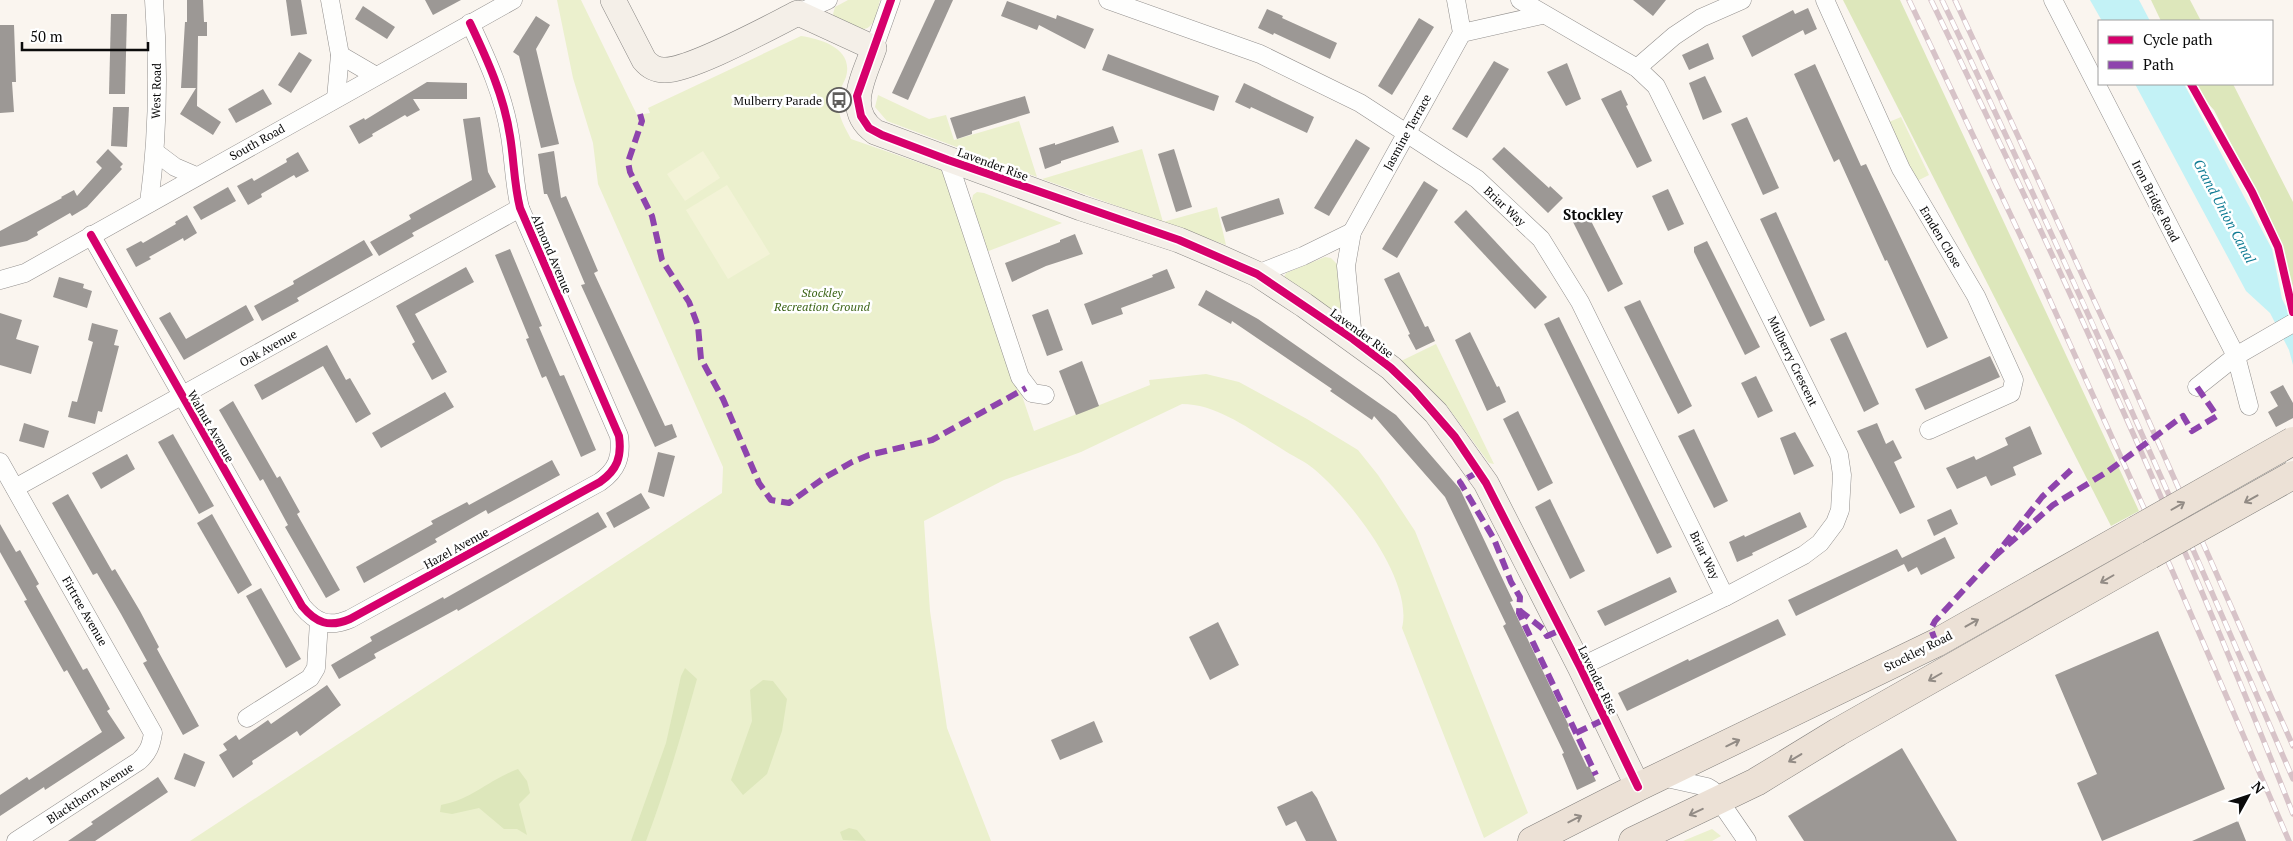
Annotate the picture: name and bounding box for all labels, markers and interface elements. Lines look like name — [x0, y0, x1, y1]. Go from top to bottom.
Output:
scale bar — [22, 20, 149, 52]
legend — [2098, 20, 2273, 85]
text: 50 m — [30, 26, 63, 46]
text: Cycle path — [2143, 29, 2213, 49]
text: Path — [2143, 54, 2174, 74]
street label: West Road — [148, 63, 164, 119]
bus stop icon: Mulberry Parade — [826, 87, 852, 113]
street label: Jasmine Terrace — [1380, 91, 1434, 173]
place label: Mulberry Parade — [734, 93, 822, 108]
street label: South Road — [227, 120, 288, 163]
street label: Lavender Rise — [955, 144, 1031, 184]
water label: Grand Union Canal — [2190, 156, 2261, 267]
street label: Iron Bridge Road — [2129, 158, 2183, 245]
street label: Briar Way — [1481, 183, 1530, 230]
street label: Emden Close — [1917, 203, 1965, 271]
district label: Stockley — [1563, 204, 1624, 224]
street label: Almond Avenue — [529, 212, 575, 296]
park label: Stockley Recreation Ground — [773, 285, 871, 314]
street label: Lavender Rise — [1327, 305, 1397, 361]
street label: Mulberry Crescent — [1765, 313, 1822, 409]
street label: Oak Avenue — [237, 326, 299, 370]
street label: Walnut Avenue — [184, 387, 238, 465]
one-way arrow — [2244, 494, 2258, 504]
one-way arrow — [2171, 501, 2186, 511]
street label: Hazel Avenue — [421, 524, 491, 572]
street label: Briar Way — [1687, 528, 1723, 582]
street label: Firtree Avenue — [59, 574, 111, 648]
one-way arrow — [2101, 575, 2115, 585]
one-way arrow — [1964, 618, 1979, 628]
street label: Stockley Road — [1881, 627, 1955, 675]
street label: Lavender Rise — [1575, 643, 1621, 717]
one-way arrow — [1929, 672, 1943, 682]
one-way arrow — [1725, 738, 1740, 748]
one-way arrow — [1788, 754, 1802, 764]
street label: Blackthorn Avenue — [44, 759, 136, 827]
north arrow — [2223, 771, 2273, 821]
text: N — [2248, 777, 2269, 798]
one-way arrow — [1689, 808, 1704, 817]
one-way arrow — [1567, 814, 1582, 823]

